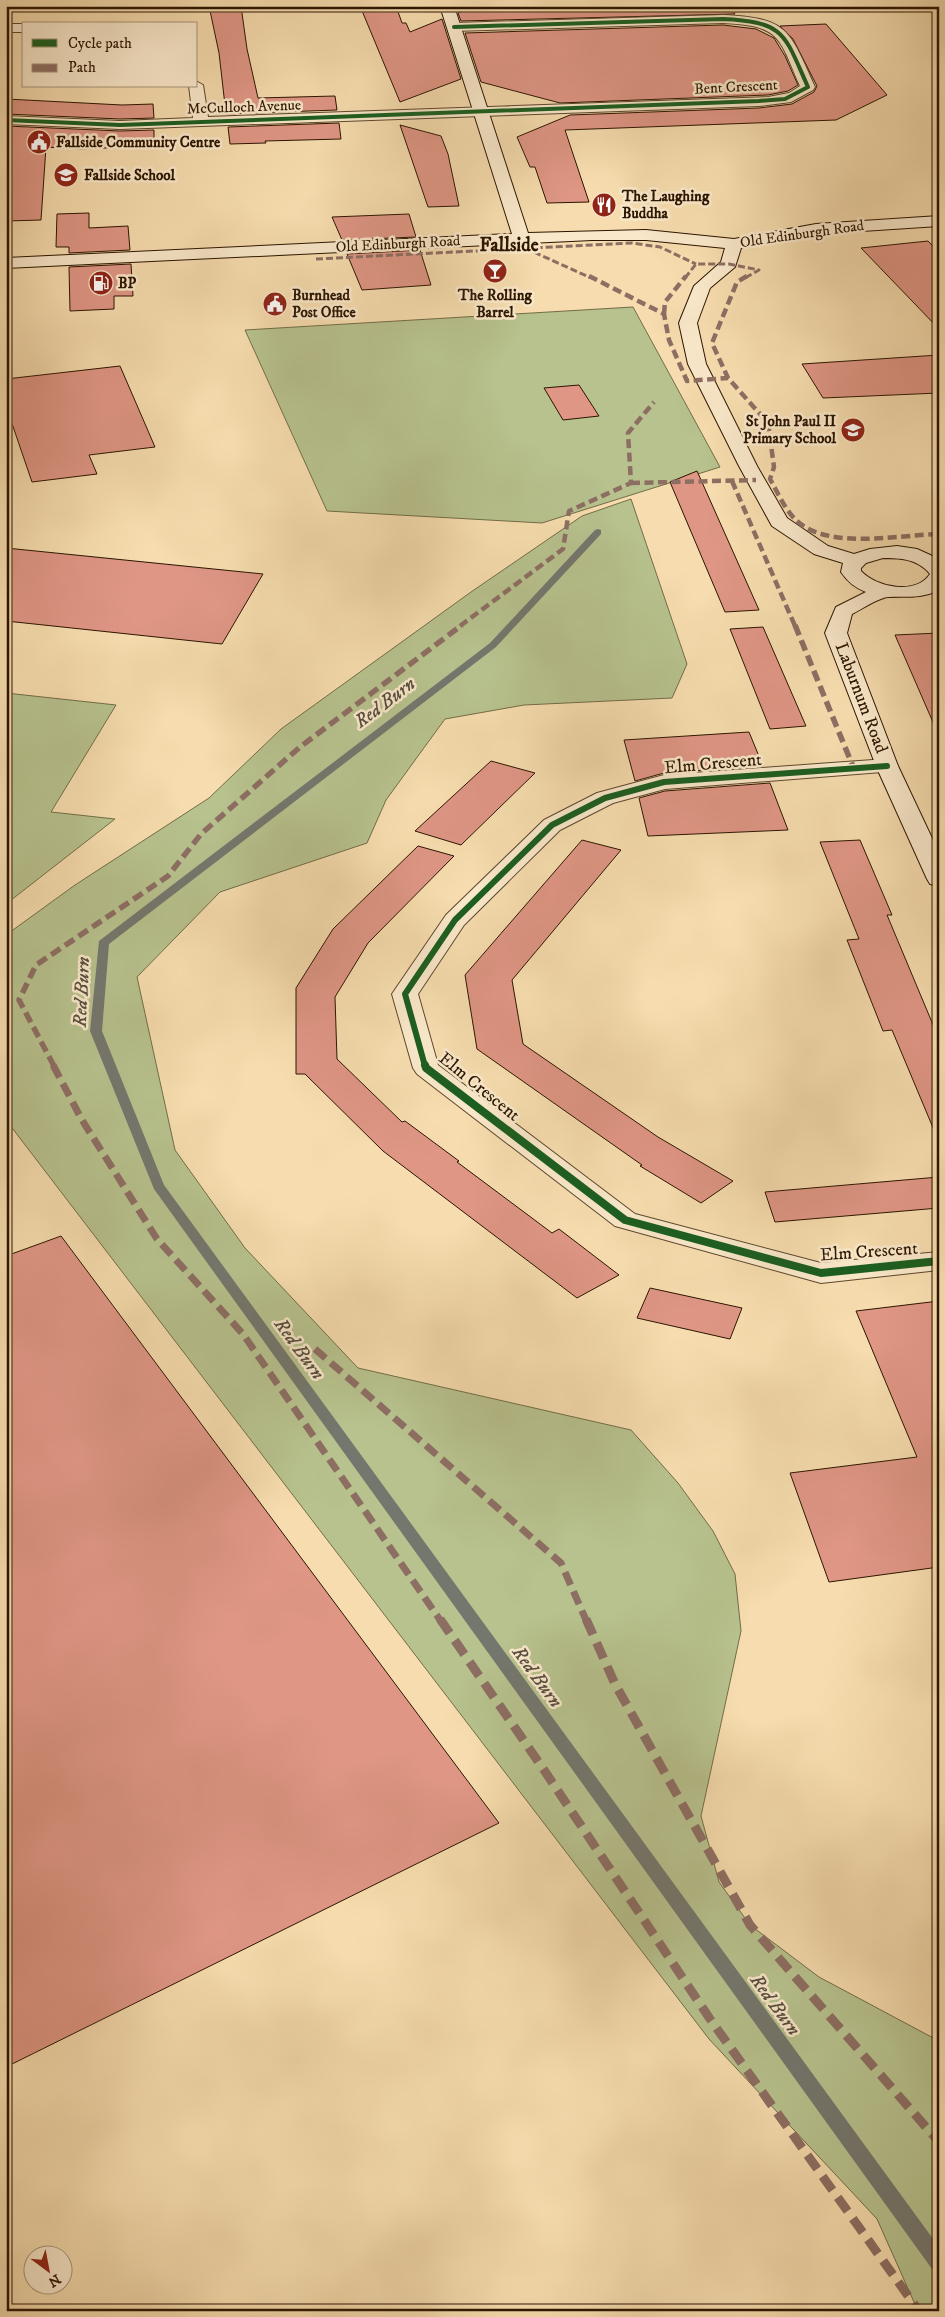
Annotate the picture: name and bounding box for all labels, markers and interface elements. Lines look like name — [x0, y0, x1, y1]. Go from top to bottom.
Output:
legend — [22, 22, 198, 88]
text: Cycle path — [68, 34, 132, 53]
text: Path — [68, 58, 96, 77]
street label: Bent Crescent — [694, 75, 778, 99]
street label: McCulloch Avenue — [187, 96, 301, 118]
public building icon: Fallside Community Centre — [26, 129, 52, 155]
place label: Fallside Community Centre — [56, 133, 221, 152]
school or university icon: Fallside School — [53, 162, 79, 188]
place label: Fallside School — [84, 166, 176, 185]
place label: The Laughing Buddha — [621, 187, 710, 223]
restaurant icon: The Laughing Buddha — [591, 192, 617, 218]
street label: Old Edinburgh Road — [739, 216, 866, 252]
street label: Old Edinburgh Road — [335, 231, 461, 257]
district label: Fallside — [479, 234, 539, 257]
bar icon: The Rolling Barrel — [482, 258, 508, 284]
fuel station icon: BP — [88, 270, 114, 296]
place label: BP — [118, 274, 136, 293]
place label: Burnhead Post Office — [292, 286, 357, 322]
place label: The Rolling Barrel — [457, 286, 533, 322]
public building icon: Burnhead Post Office — [262, 291, 288, 317]
place label: St John Paul II Primary School — [743, 412, 836, 448]
school or university icon: St John Paul II Primary School — [840, 417, 866, 443]
street label: Laburnum Road — [830, 639, 892, 757]
water label: Red Burn — [349, 672, 420, 734]
street label: Elm Crescent — [663, 749, 763, 779]
water label: Red Burn — [69, 956, 95, 1029]
street label: Elm Crescent — [434, 1048, 524, 1126]
street label: Elm Crescent — [819, 1238, 919, 1266]
water label: Red Burn — [268, 1313, 329, 1385]
water label: Red Burn — [506, 1641, 567, 1713]
water label: Red Burn — [744, 1969, 805, 2041]
north arrow — [22, 2244, 72, 2294]
text: N — [44, 2269, 64, 2291]

